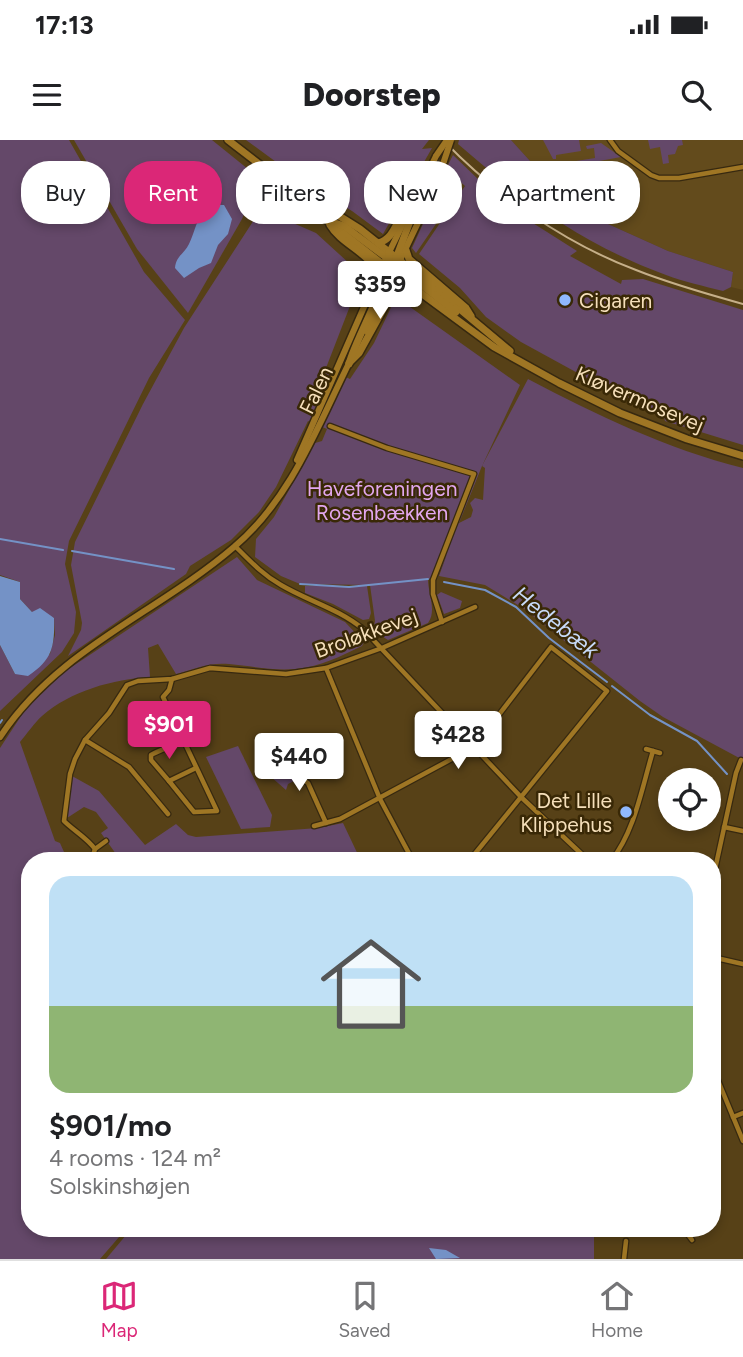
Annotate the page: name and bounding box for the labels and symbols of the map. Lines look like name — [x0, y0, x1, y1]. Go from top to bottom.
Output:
pin: $359 — [339, 262, 421, 321]
place label: Cigaren — [579, 288, 652, 313]
marker: Cigaren — [557, 292, 573, 308]
street label: Kløvermosevej — [572, 361, 708, 437]
street label: Falen — [294, 362, 338, 418]
park label: Haveforeningen Rosenbækken — [307, 476, 457, 525]
water label: Hedebæk — [508, 580, 605, 665]
street label: Broløkkevej — [311, 603, 421, 663]
pin: $901 — [128, 702, 210, 761]
pin: $428 — [417, 712, 499, 771]
pin: $440 — [258, 734, 340, 793]
place label: Det Lille Klippehus — [520, 788, 612, 837]
marker: Det Lille Klippehus — [618, 804, 634, 820]

